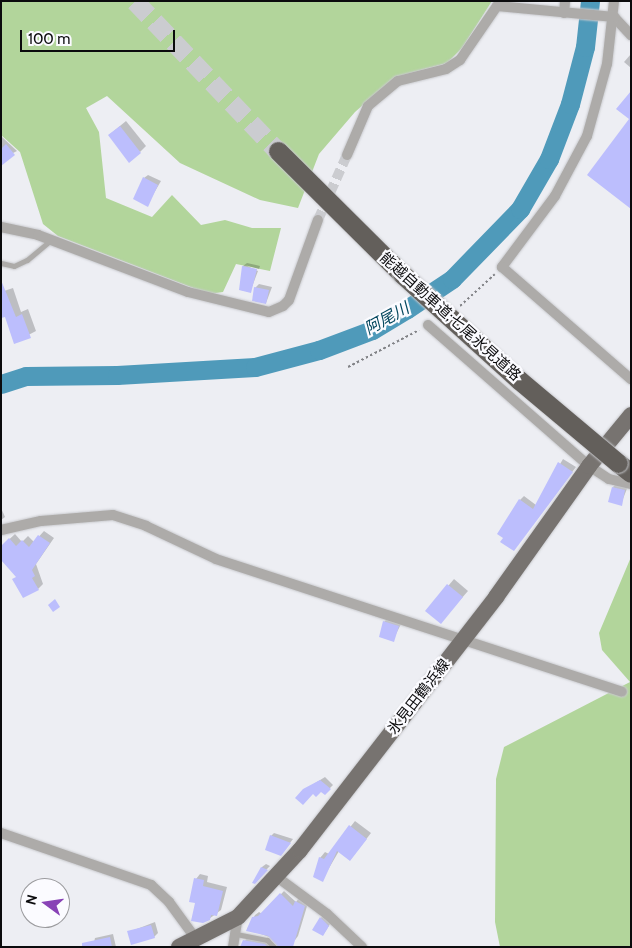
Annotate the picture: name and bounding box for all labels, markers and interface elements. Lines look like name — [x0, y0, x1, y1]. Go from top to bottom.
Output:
scale bar — [22, 20, 178, 52]
text: 100 m — [28, 30, 70, 48]
street label: 能越自動車道;七尾氷見道路 — [376, 249, 524, 385]
water label: 阿尾川 — [361, 299, 413, 339]
street label: 氷見田鶴浜線 — [384, 656, 454, 738]
north arrow — [20, 878, 70, 928]
text: N — [21, 893, 41, 907]

